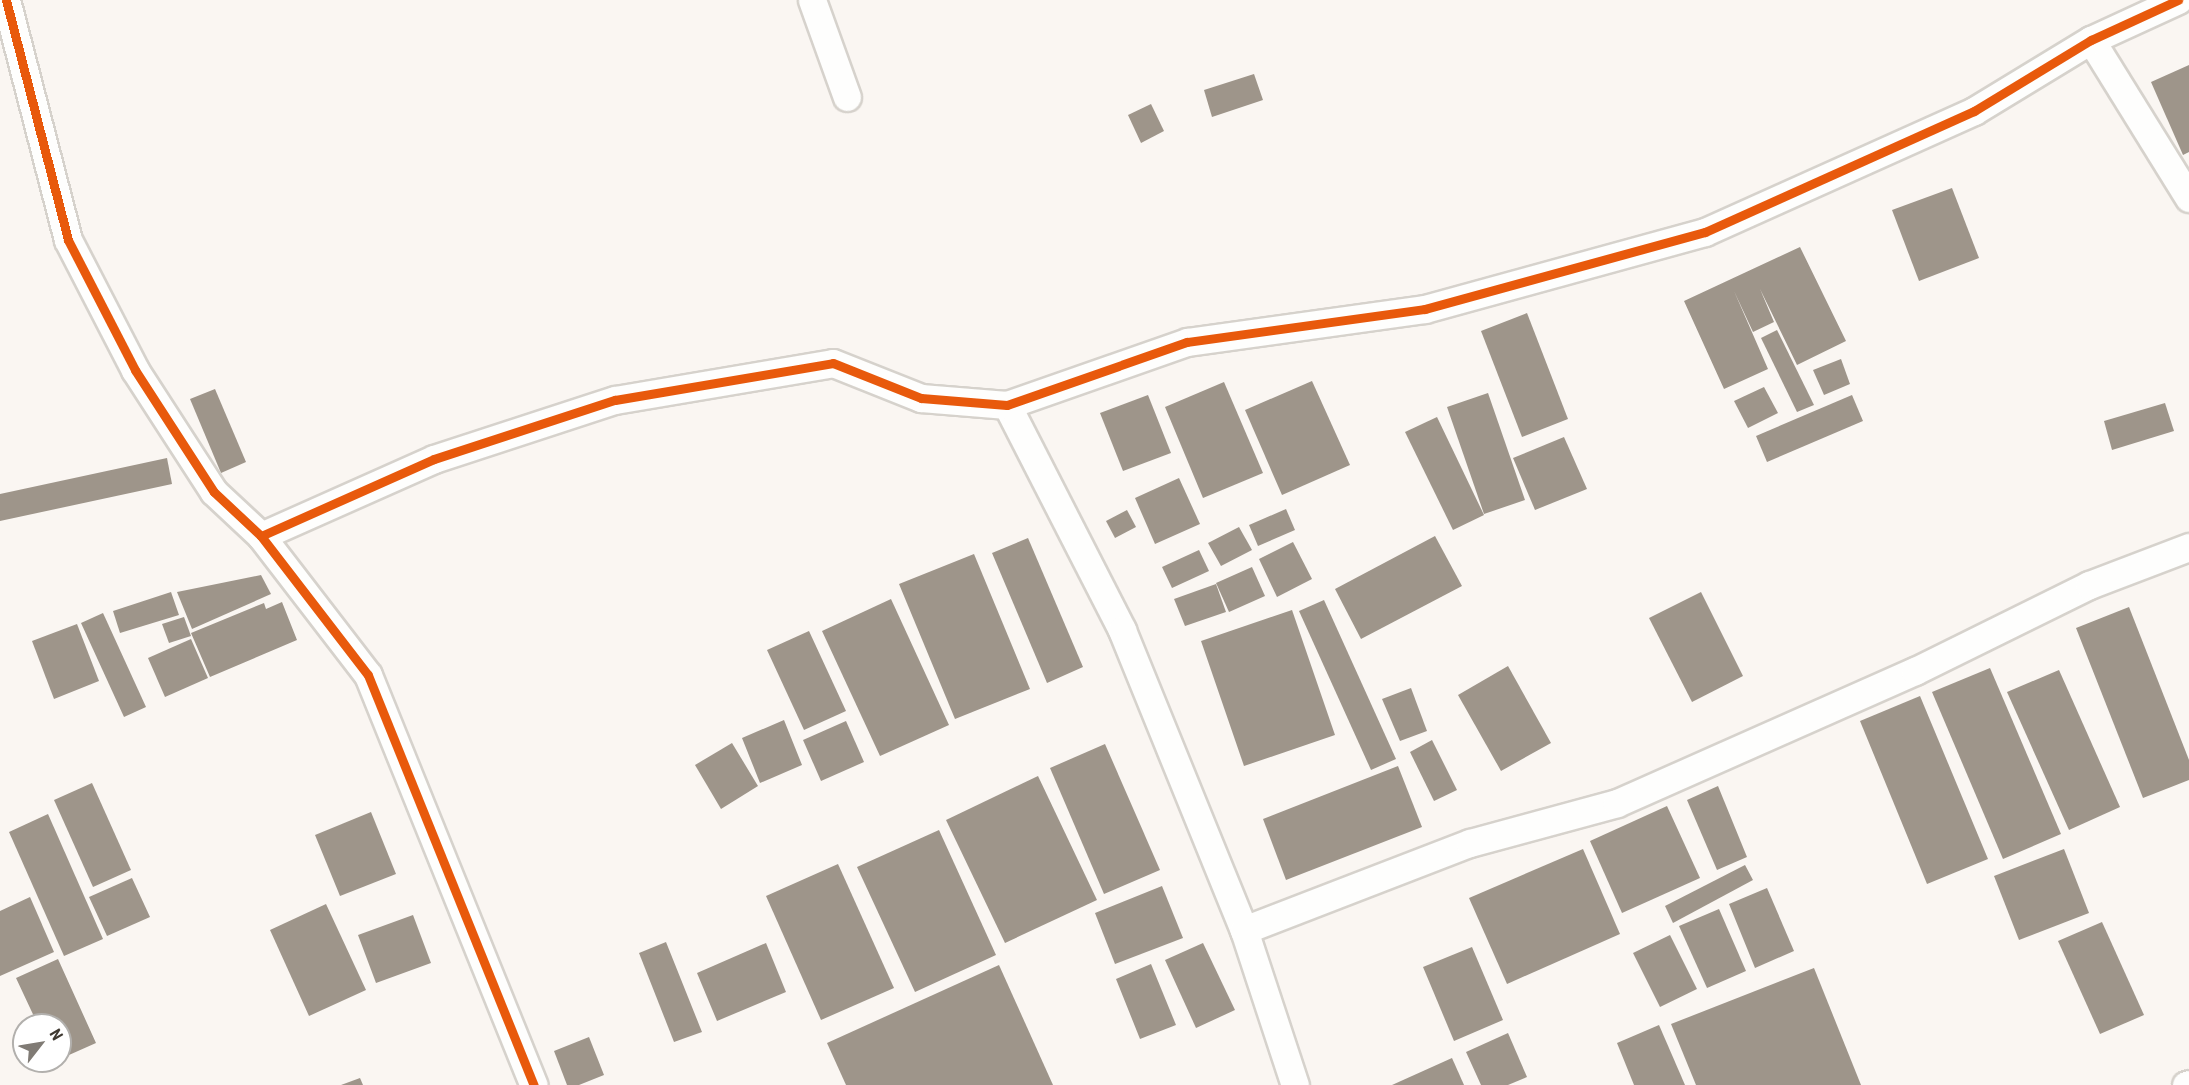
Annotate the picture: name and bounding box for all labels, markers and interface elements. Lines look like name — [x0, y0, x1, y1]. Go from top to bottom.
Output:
north arrow — [12, 1013, 72, 1073]
text: N — [45, 1025, 67, 1044]

